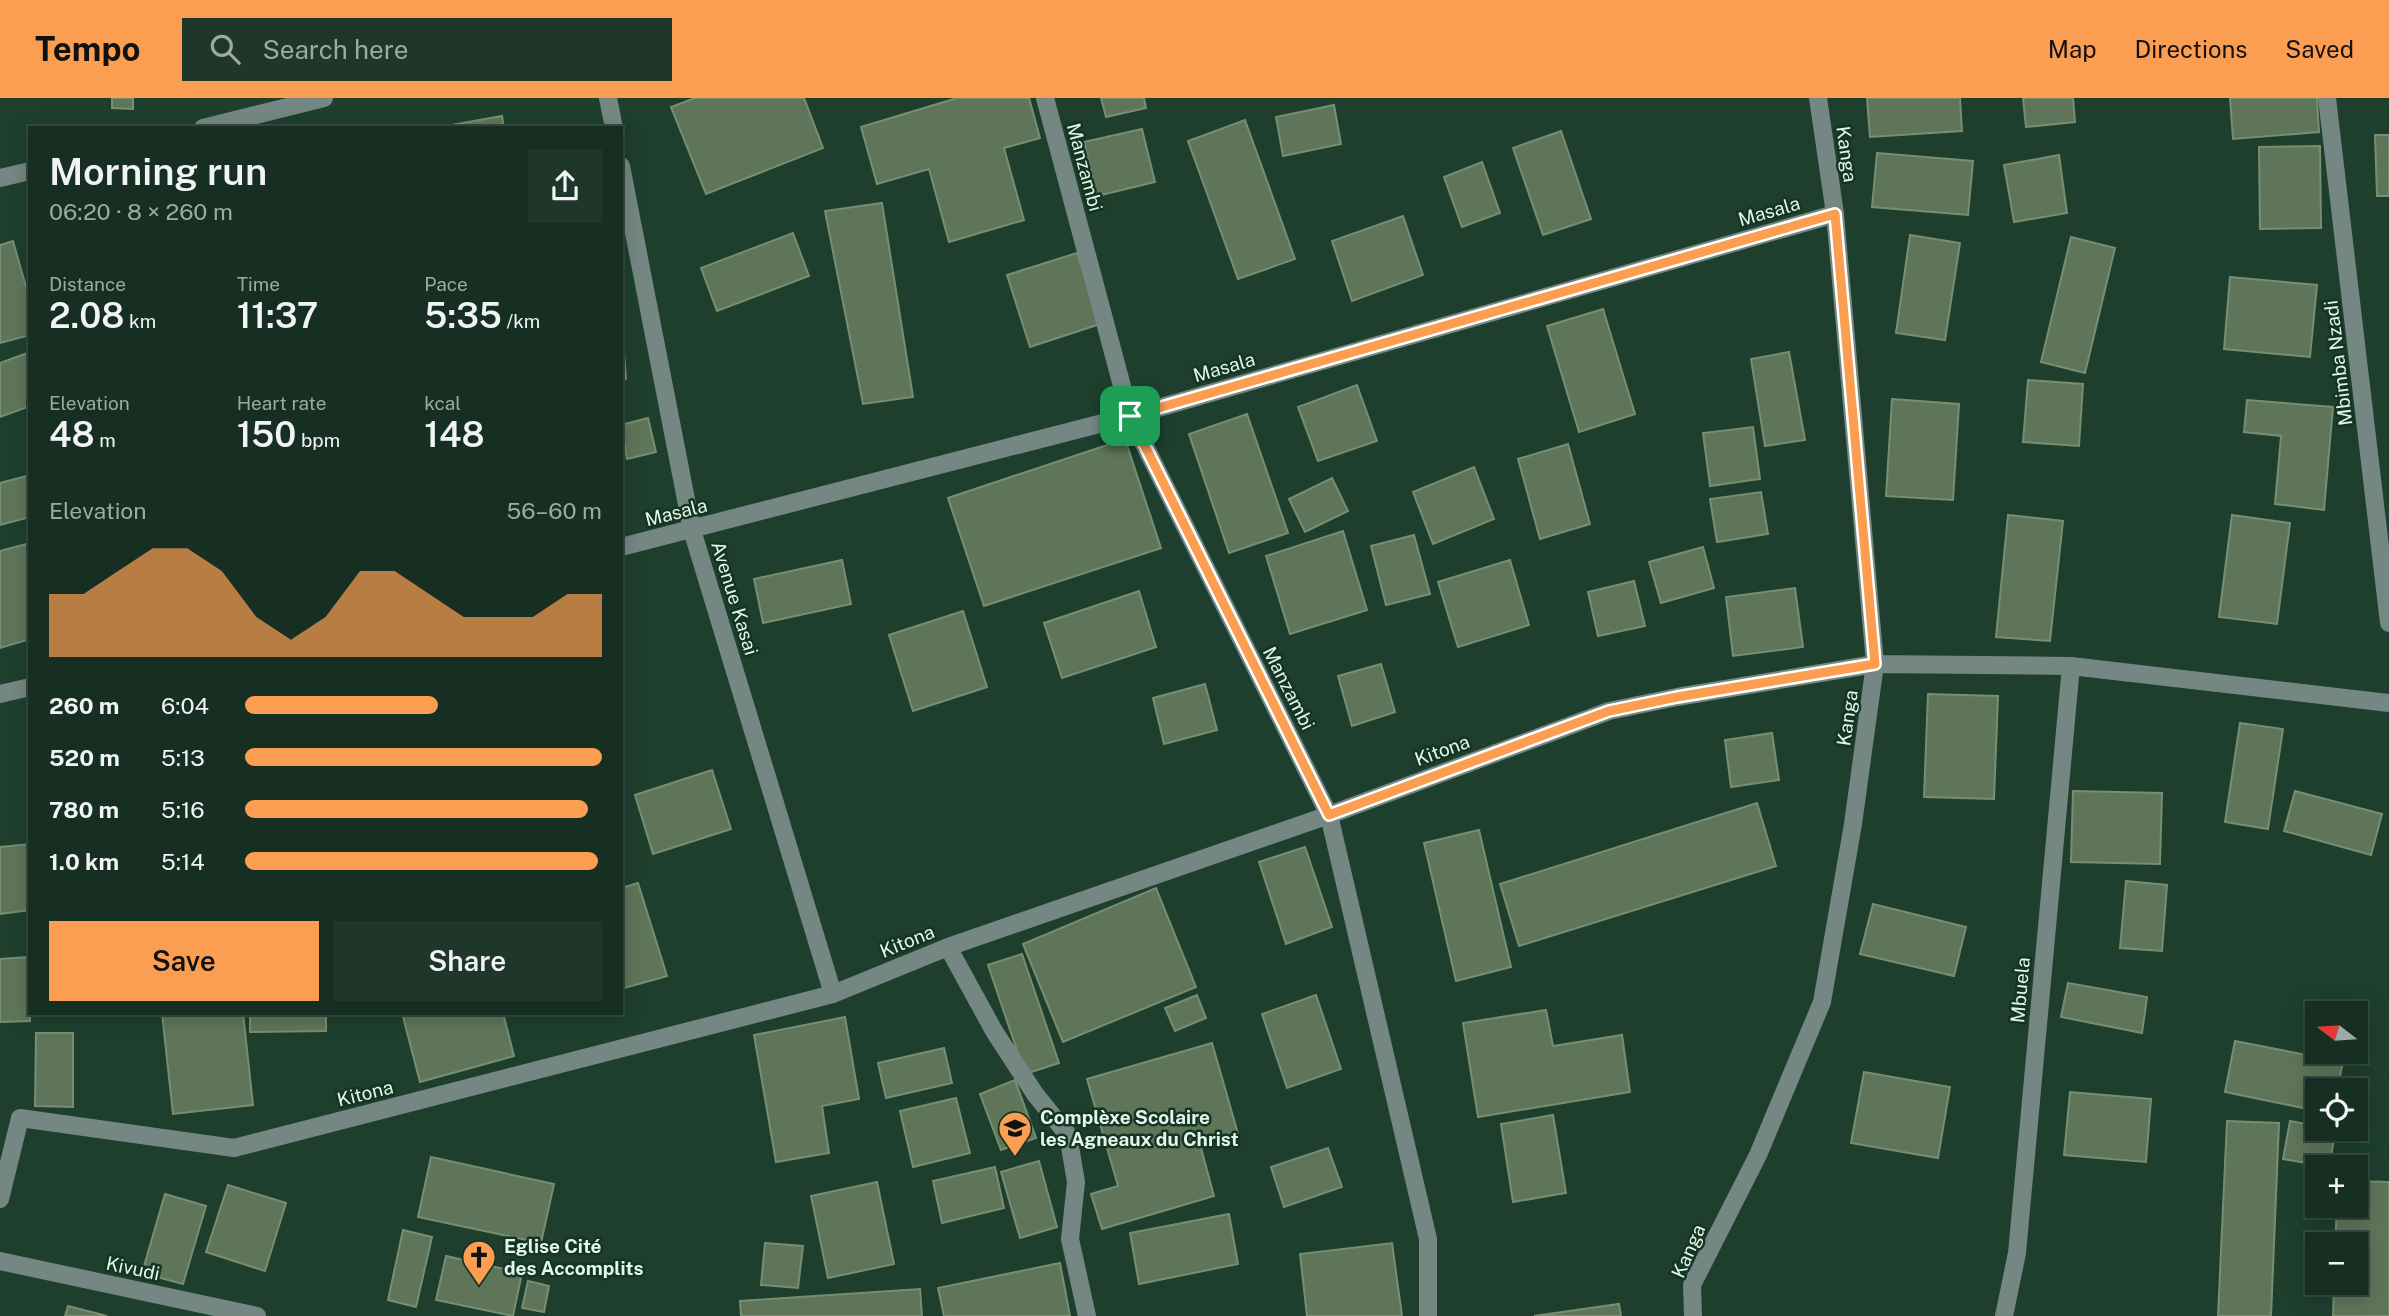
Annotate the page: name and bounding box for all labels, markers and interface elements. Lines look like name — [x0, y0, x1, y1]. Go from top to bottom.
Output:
search box — [182, 18, 672, 81]
text: Tempo — [35, 30, 140, 68]
icon: search — [206, 30, 244, 68]
text: Search here — [262, 34, 408, 65]
text: Map — [2048, 35, 2097, 63]
text: Directions — [2135, 35, 2247, 63]
text: Saved — [2285, 35, 2354, 63]
street label: Manzambi — [1063, 120, 1107, 214]
street label: Kanga — [1832, 125, 1862, 183]
text: Morning run — [49, 149, 267, 194]
button: share — [528, 149, 602, 223]
street label: Masala — [1735, 192, 1803, 230]
text: 06:20 · 8 × 260 m — [49, 198, 233, 225]
text: Distance — [49, 273, 126, 295]
text: Time — [237, 273, 280, 295]
text: Pace — [424, 273, 468, 295]
text: 2.08 — [49, 295, 124, 336]
text: 11:37 — [237, 295, 318, 336]
text: 5:35 — [424, 295, 502, 336]
street label: Mbimba Nzadi — [2319, 299, 2357, 427]
text: km — [124, 310, 156, 332]
text: /km — [502, 310, 540, 332]
street label: Masala — [1190, 348, 1258, 386]
pin — [1100, 386, 1160, 446]
text: Elevation — [49, 392, 130, 414]
text: Heart rate — [237, 392, 326, 414]
text: kcal — [424, 392, 461, 414]
icon: arrive — [1111, 397, 1149, 435]
text: 48 — [49, 414, 95, 455]
text: 150 — [237, 414, 296, 455]
text: 148 — [424, 414, 485, 455]
text: m — [95, 429, 116, 451]
text: bpm — [296, 429, 340, 451]
street label: Masala — [643, 494, 709, 530]
text: Elevation — [49, 497, 147, 524]
text: 56–60 m — [506, 497, 602, 524]
street label: Avenue Kasai — [707, 538, 763, 658]
street label: Manzambi — [1259, 643, 1319, 733]
street label: Kanga — [1832, 689, 1862, 747]
text: 260 m — [49, 692, 119, 719]
text: 6:04 — [161, 692, 209, 719]
street label: Kitona — [1411, 730, 1473, 770]
text: 520 m — [49, 744, 120, 771]
text: 5:13 — [161, 744, 205, 771]
text: 780 m — [49, 796, 119, 823]
text: 5:16 — [161, 796, 205, 823]
text: 1.0 km — [49, 848, 119, 875]
text: 5:14 — [161, 848, 205, 875]
street label: Kitona — [876, 920, 938, 962]
button: Save — [49, 921, 319, 1001]
button: Share — [333, 921, 602, 1001]
street label: Mbuela — [2006, 956, 2034, 1024]
north arrow — [2305, 1001, 2368, 1064]
map controls — [2305, 1001, 2368, 1295]
street label: Kitona — [335, 1075, 395, 1111]
button: locate — [2305, 1078, 2368, 1141]
place label: Complèxe Scolaire les Agneaux du Christ — [1040, 1106, 1239, 1150]
school or university icon: Complèxe Scolaire les Agneaux du Christ — [996, 1109, 1034, 1158]
button: + — [2305, 1155, 2368, 1218]
street label: Kanga — [1666, 1221, 1710, 1281]
button: − — [2305, 1232, 2368, 1295]
place label: Eglise Cité des Accomplits — [504, 1235, 643, 1279]
church icon: Eglise Cité des Accomplits — [460, 1238, 498, 1287]
street label: Kivudi — [104, 1252, 162, 1284]

